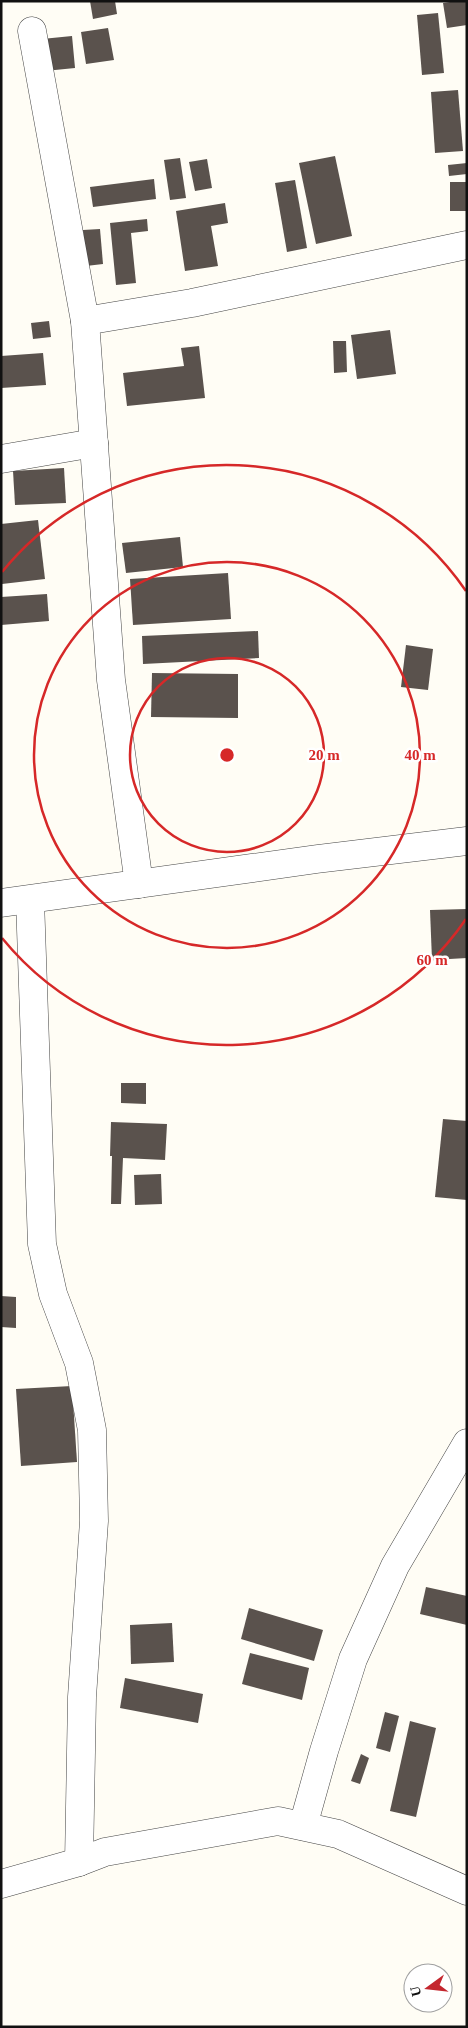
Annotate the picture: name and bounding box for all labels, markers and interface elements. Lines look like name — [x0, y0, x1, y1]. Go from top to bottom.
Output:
centre of rings — [218, 746, 236, 764]
text: 20 m — [308, 747, 340, 763]
text: 40 m — [404, 747, 436, 763]
text: 60 m — [416, 952, 448, 968]
north arrow — [403, 1963, 453, 2013]
text: U — [407, 1984, 424, 1998]

